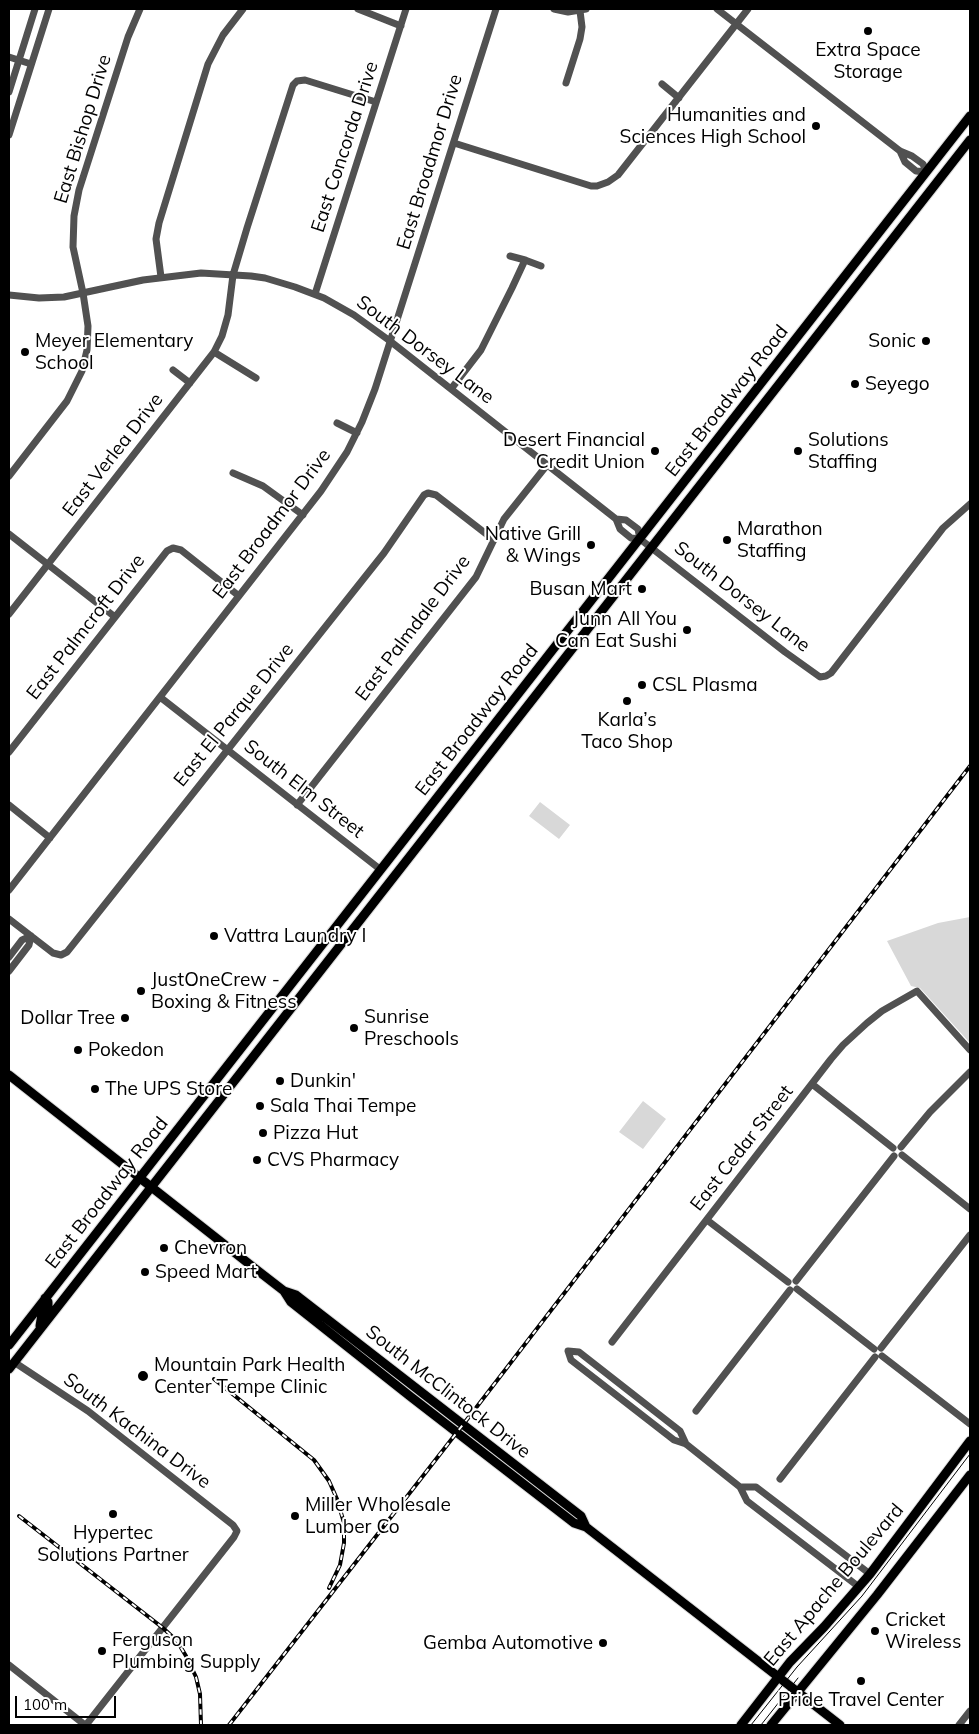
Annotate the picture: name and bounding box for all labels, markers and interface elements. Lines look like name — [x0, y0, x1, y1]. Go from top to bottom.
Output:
marker: Extra Space Storage — [862, 25, 874, 37]
place label: Extra Space Storage — [815, 39, 921, 83]
street label: East Bishop Drive — [50, 52, 116, 206]
street label: East Concorda Drive — [307, 59, 383, 235]
street label: East Broadmor Drive — [392, 72, 468, 252]
place label: Humanities and Sciences High School — [620, 104, 806, 148]
marker: Humanities and Sciences High School — [810, 120, 822, 132]
street label: South Dorsey Lane — [352, 291, 498, 409]
street label: East Broadway Road — [661, 321, 793, 481]
place label: Meyer Elementary School — [35, 330, 193, 374]
place label: Sonic — [868, 330, 916, 352]
marker: Sonic — [920, 335, 932, 347]
marker: Meyer Elementary School — [19, 346, 31, 358]
place label: Seyego — [865, 373, 930, 395]
marker: Seyego — [849, 378, 861, 390]
street label: East Verlea Drive — [58, 389, 168, 521]
place label: Desert Financial Credit Union — [503, 429, 645, 473]
place label: Solutions Staffing — [808, 429, 889, 473]
street label: East Broadmor Drive — [208, 444, 336, 604]
marker: Desert Financial Credit Union — [649, 445, 661, 457]
marker: Solutions Staffing — [792, 445, 804, 457]
place label: Marathon Staffing — [737, 518, 823, 562]
place label: Native Grill & Wings — [485, 523, 581, 567]
marker: Marathon Staffing — [721, 534, 733, 546]
street label: South Dorsey Lane — [670, 537, 814, 657]
marker: Native Grill & Wings — [585, 539, 597, 551]
street label: East Palmcroft Drive — [22, 550, 150, 704]
street label: East Palmdale Drive — [351, 551, 475, 705]
place label: Busan Mart — [529, 578, 632, 600]
marker: Busan Mart — [636, 583, 648, 595]
place label: Junn All You Can Eat Sushi — [555, 608, 677, 652]
marker: Junn All You Can Eat Sushi — [681, 624, 693, 636]
street label: East El Parque Drive — [169, 639, 299, 791]
street label: East Broadway Road — [411, 640, 543, 800]
place label: CSL Plasma — [652, 674, 758, 696]
marker: CSL Plasma — [636, 679, 648, 691]
marker: Karla’s Taco Shop — [621, 695, 633, 707]
place label: Karla’s Taco Shop — [581, 709, 673, 753]
street label: South Elm Street — [239, 735, 369, 843]
place label: Vattra Laundry I — [224, 925, 366, 947]
marker: Vattra Laundry I — [208, 930, 220, 942]
place label: JustOneCrew - Boxing & Fitness — [151, 969, 297, 1013]
marker: JustOneCrew - Boxing & Fitness — [135, 985, 147, 997]
place label: Sunrise Preschools — [364, 1006, 459, 1050]
place label: Dollar Tree — [20, 1007, 115, 1029]
marker: Dollar Tree — [119, 1012, 131, 1024]
marker: Sunrise Preschools — [348, 1022, 360, 1034]
place label: Pokedon — [88, 1039, 164, 1061]
marker: Pokedon — [72, 1044, 84, 1056]
place label: Dunkin' — [290, 1070, 356, 1092]
marker: Dunkin' — [274, 1075, 286, 1087]
place label: The UPS Store — [105, 1078, 232, 1100]
street label: East Cedar Street — [686, 1081, 798, 1215]
marker: The UPS Store — [89, 1083, 101, 1095]
place label: Sala Thai Tempe — [270, 1095, 416, 1117]
marker: Sala Thai Tempe — [254, 1100, 266, 1112]
street label: East Broadway Road — [41, 1113, 173, 1273]
place label: Pizza Hut — [273, 1122, 358, 1144]
marker: Pizza Hut — [257, 1127, 269, 1139]
place label: CVS Pharmacy — [267, 1149, 399, 1171]
marker: CVS Pharmacy — [251, 1154, 263, 1166]
place label: Chevron — [174, 1237, 247, 1259]
marker: Chevron — [158, 1242, 170, 1254]
place label: Speed Mart — [155, 1261, 257, 1283]
marker: Speed Mart — [139, 1266, 151, 1278]
street label: South McClintock Drive — [361, 1321, 535, 1463]
place label: Mountain Park Health Center Tempe Clinic — [154, 1354, 345, 1398]
street label: South Kachina Drive — [59, 1368, 215, 1494]
marker: Mountain Park Health Center Tempe Clinic — [136, 1369, 150, 1383]
place label: Miller Wholesale Lumber Co — [305, 1494, 451, 1538]
street label: East Apache Boulevard — [759, 1499, 909, 1671]
marker: Hypertec Solutions Partner — [107, 1508, 119, 1520]
marker: Miller Wholesale Lumber Co — [289, 1510, 301, 1522]
place label: Hypertec Solutions Partner — [37, 1522, 189, 1566]
place label: Cricket Wireless — [885, 1609, 961, 1653]
marker: Cricket Wireless — [869, 1625, 881, 1637]
place label: Ferguson Plumbing Supply — [112, 1629, 260, 1673]
place label: Gemba Automotive — [423, 1632, 593, 1654]
marker: Gemba Automotive — [597, 1637, 609, 1649]
marker: Ferguson Plumbing Supply — [96, 1645, 108, 1657]
marker: Pride Travel Center — [855, 1675, 867, 1687]
scale bar — [18, 1686, 119, 1718]
place label: Pride Travel Center — [778, 1689, 944, 1711]
text: 100 m — [23, 1695, 67, 1714]

